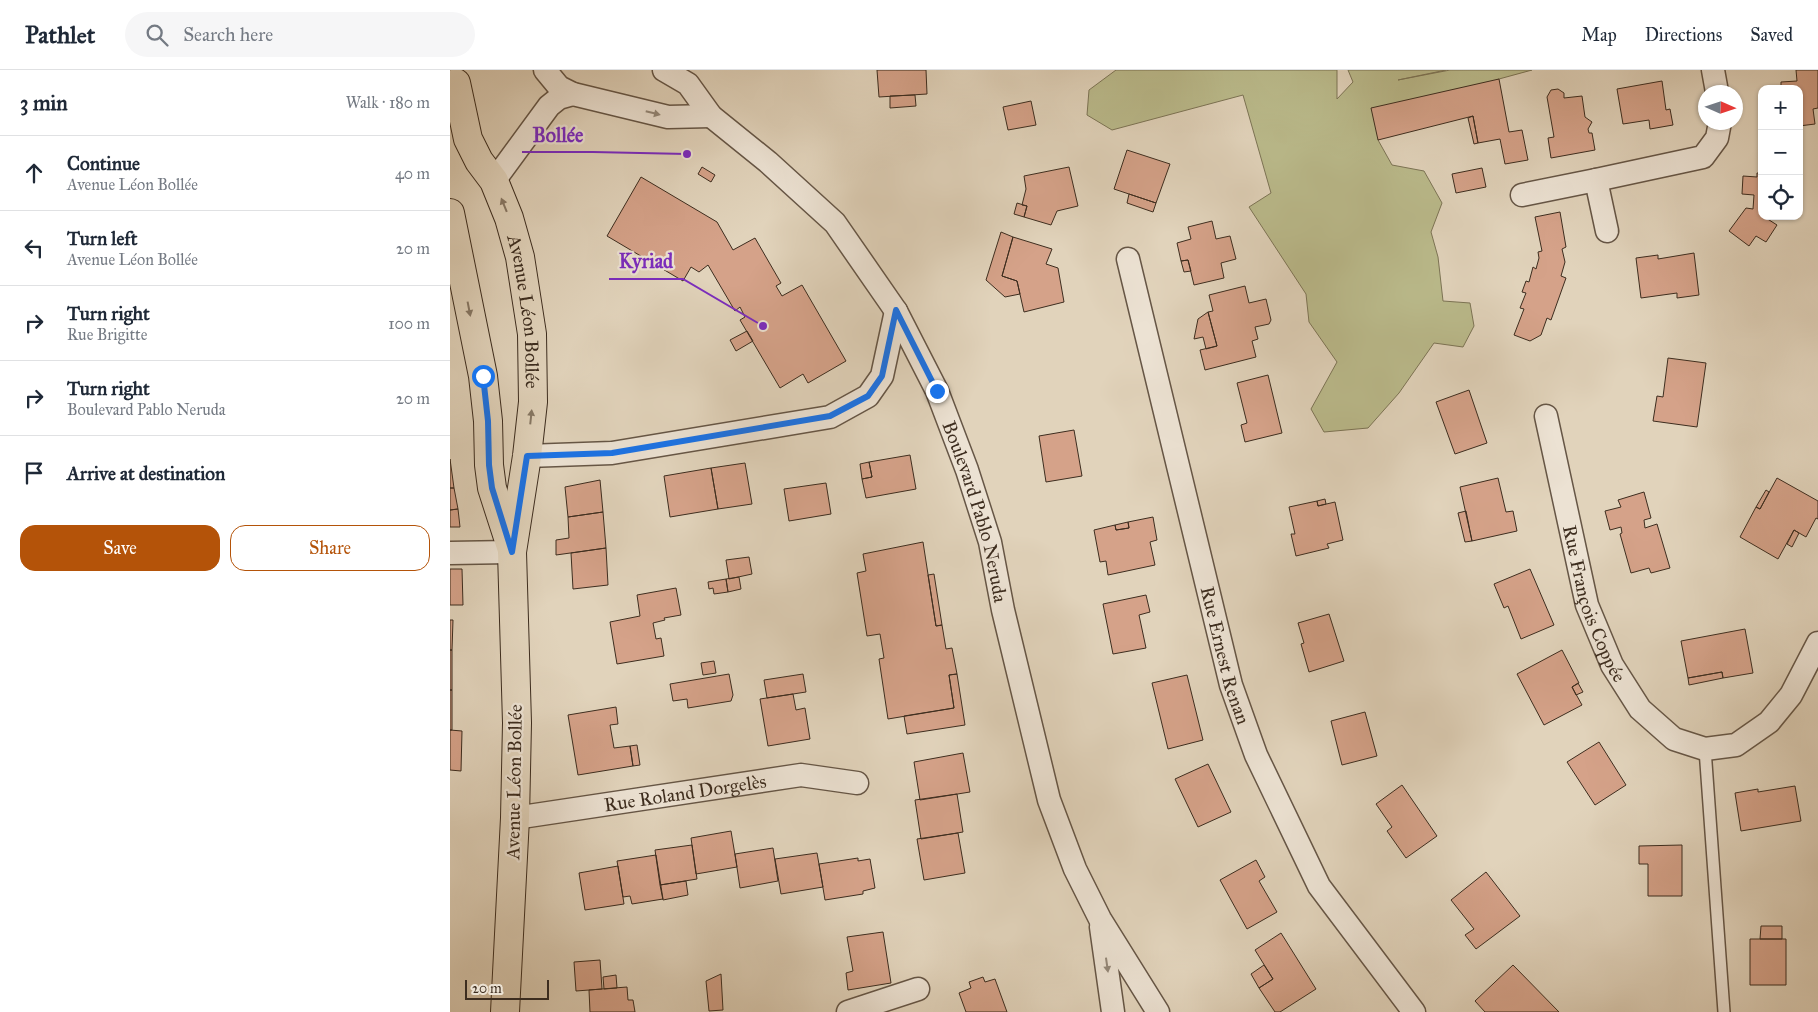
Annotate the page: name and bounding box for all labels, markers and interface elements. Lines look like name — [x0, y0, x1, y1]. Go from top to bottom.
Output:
search box — [125, 12, 475, 57]
text: Pathlet — [25, 20, 95, 50]
icon: search — [143, 21, 171, 49]
text: Search here — [183, 23, 273, 46]
text: Map — [1581, 24, 1617, 46]
text: Directions — [1645, 24, 1722, 46]
text: Saved — [1750, 24, 1793, 46]
north arrow — [1698, 85, 1743, 130]
map controls — [1758, 85, 1803, 220]
button: + — [1758, 85, 1803, 130]
text: 3 min — [20, 90, 68, 116]
text: Walk · 180 m — [346, 93, 430, 112]
one-way arrow — [646, 109, 661, 117]
callout: Bollée — [522, 117, 593, 152]
text: Bollée — [533, 123, 584, 147]
button: − — [1758, 130, 1803, 175]
text: Continue — [67, 152, 140, 175]
icon: ahead — [20, 159, 48, 187]
text: 40 m — [395, 164, 430, 183]
text: Avenue Léon Bollée — [67, 175, 198, 194]
button: locate — [1758, 175, 1803, 220]
one-way arrow — [500, 198, 507, 213]
text: Turn left — [67, 227, 137, 250]
street label: Avenue Léon Bollée — [502, 231, 544, 389]
icon: left — [20, 234, 48, 262]
text: 20 m — [396, 239, 430, 258]
callout: Kyriad — [609, 244, 683, 279]
text: Kyriad — [619, 249, 674, 274]
text: Avenue Léon Bollée — [67, 250, 198, 269]
text: Turn right — [67, 302, 150, 325]
one-way arrow — [466, 302, 474, 318]
icon: right — [20, 309, 48, 337]
text: 100 m — [388, 314, 430, 333]
text: Rue Brigitte — [67, 325, 147, 344]
route start — [472, 365, 495, 388]
text: Turn right — [67, 377, 150, 400]
route end — [926, 380, 949, 403]
icon: right — [20, 384, 48, 412]
text: 20 m — [396, 389, 430, 408]
text: Boulevard Pablo Neruda — [67, 400, 226, 419]
one-way arrow — [528, 409, 536, 425]
street label: Boulevard Pablo Neruda — [938, 418, 1013, 605]
icon: arrive — [20, 459, 48, 487]
text: Arrive at destination — [67, 462, 225, 485]
street label: Rue François Coppée — [1558, 523, 1631, 686]
button: Save — [20, 525, 220, 571]
button: Share — [230, 525, 430, 571]
street label: Rue Ernest Renan — [1196, 584, 1256, 727]
street label: Avenue Léon Bollée — [501, 704, 527, 861]
street label: Rue Roland Dorgelès — [602, 769, 768, 816]
one-way arrow — [1103, 958, 1111, 974]
scale bar — [465, 977, 549, 1000]
text: 20 m — [472, 980, 502, 997]

